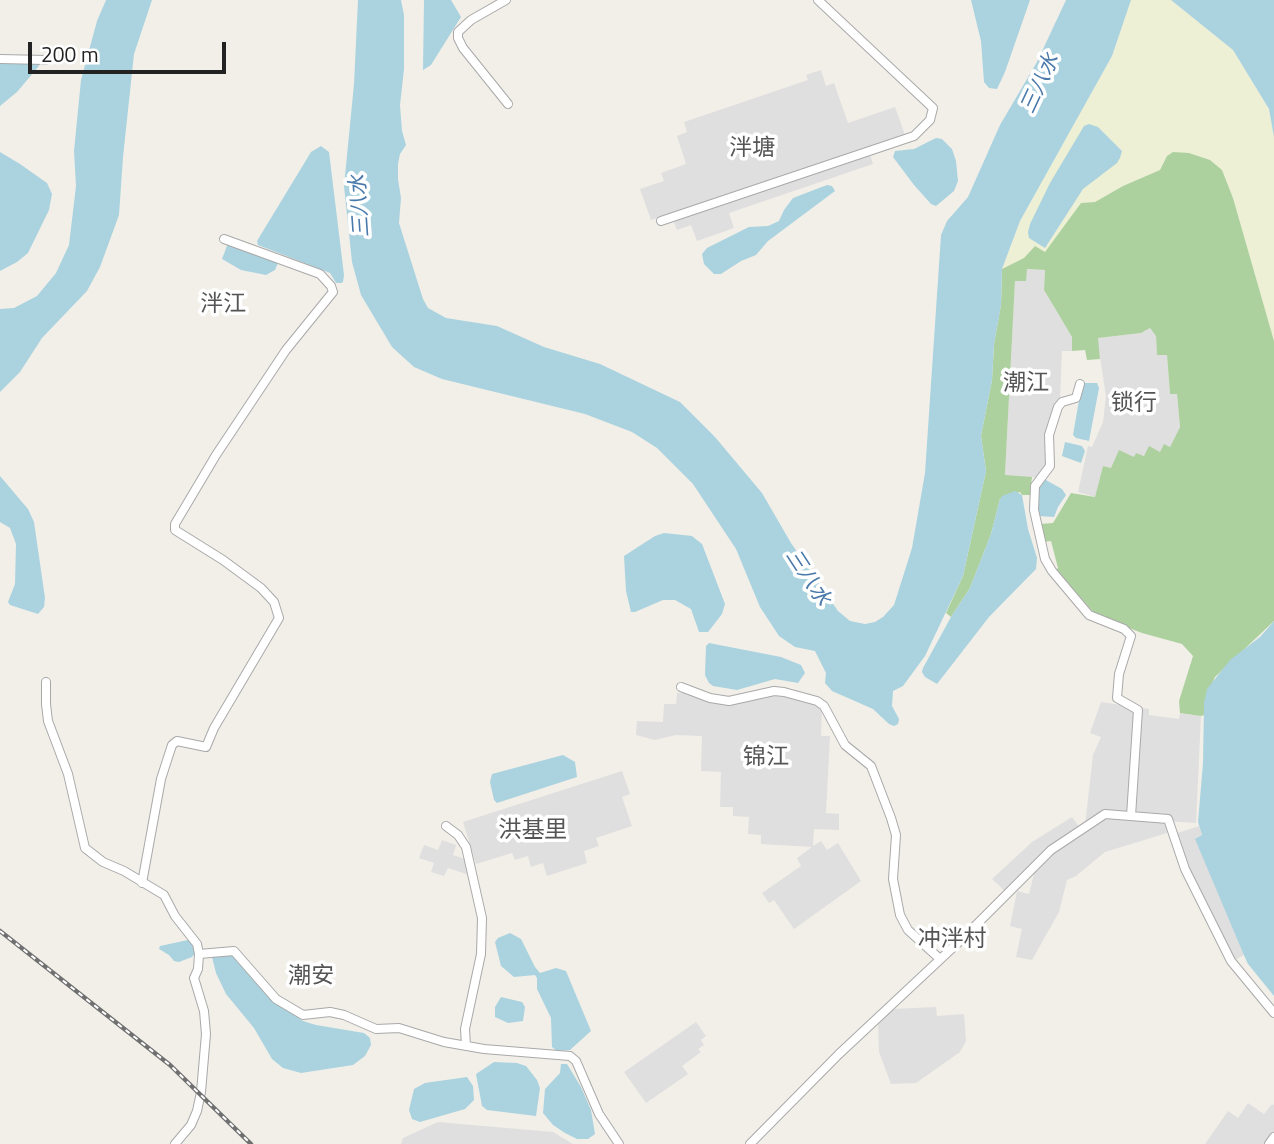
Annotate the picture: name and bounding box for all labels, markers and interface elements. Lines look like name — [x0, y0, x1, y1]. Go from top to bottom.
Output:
scale bar — [32, 28, 229, 72]
text: 200 m — [41, 38, 98, 70]
water label: 三八水 — [1016, 50, 1066, 118]
district label: 泮塘 — [729, 135, 775, 163]
water label: 三八水 — [346, 174, 376, 238]
district label: 泮江 — [200, 291, 246, 319]
district label: 潮江 — [1003, 370, 1049, 398]
district label: 锁行 — [1111, 390, 1157, 418]
water label: 三八水 — [779, 545, 835, 611]
district label: 锦江 — [743, 744, 789, 772]
district label: 洪基里 — [499, 817, 567, 845]
district label: 冲泮村 — [918, 926, 986, 954]
district label: 潮安 — [288, 963, 334, 991]

